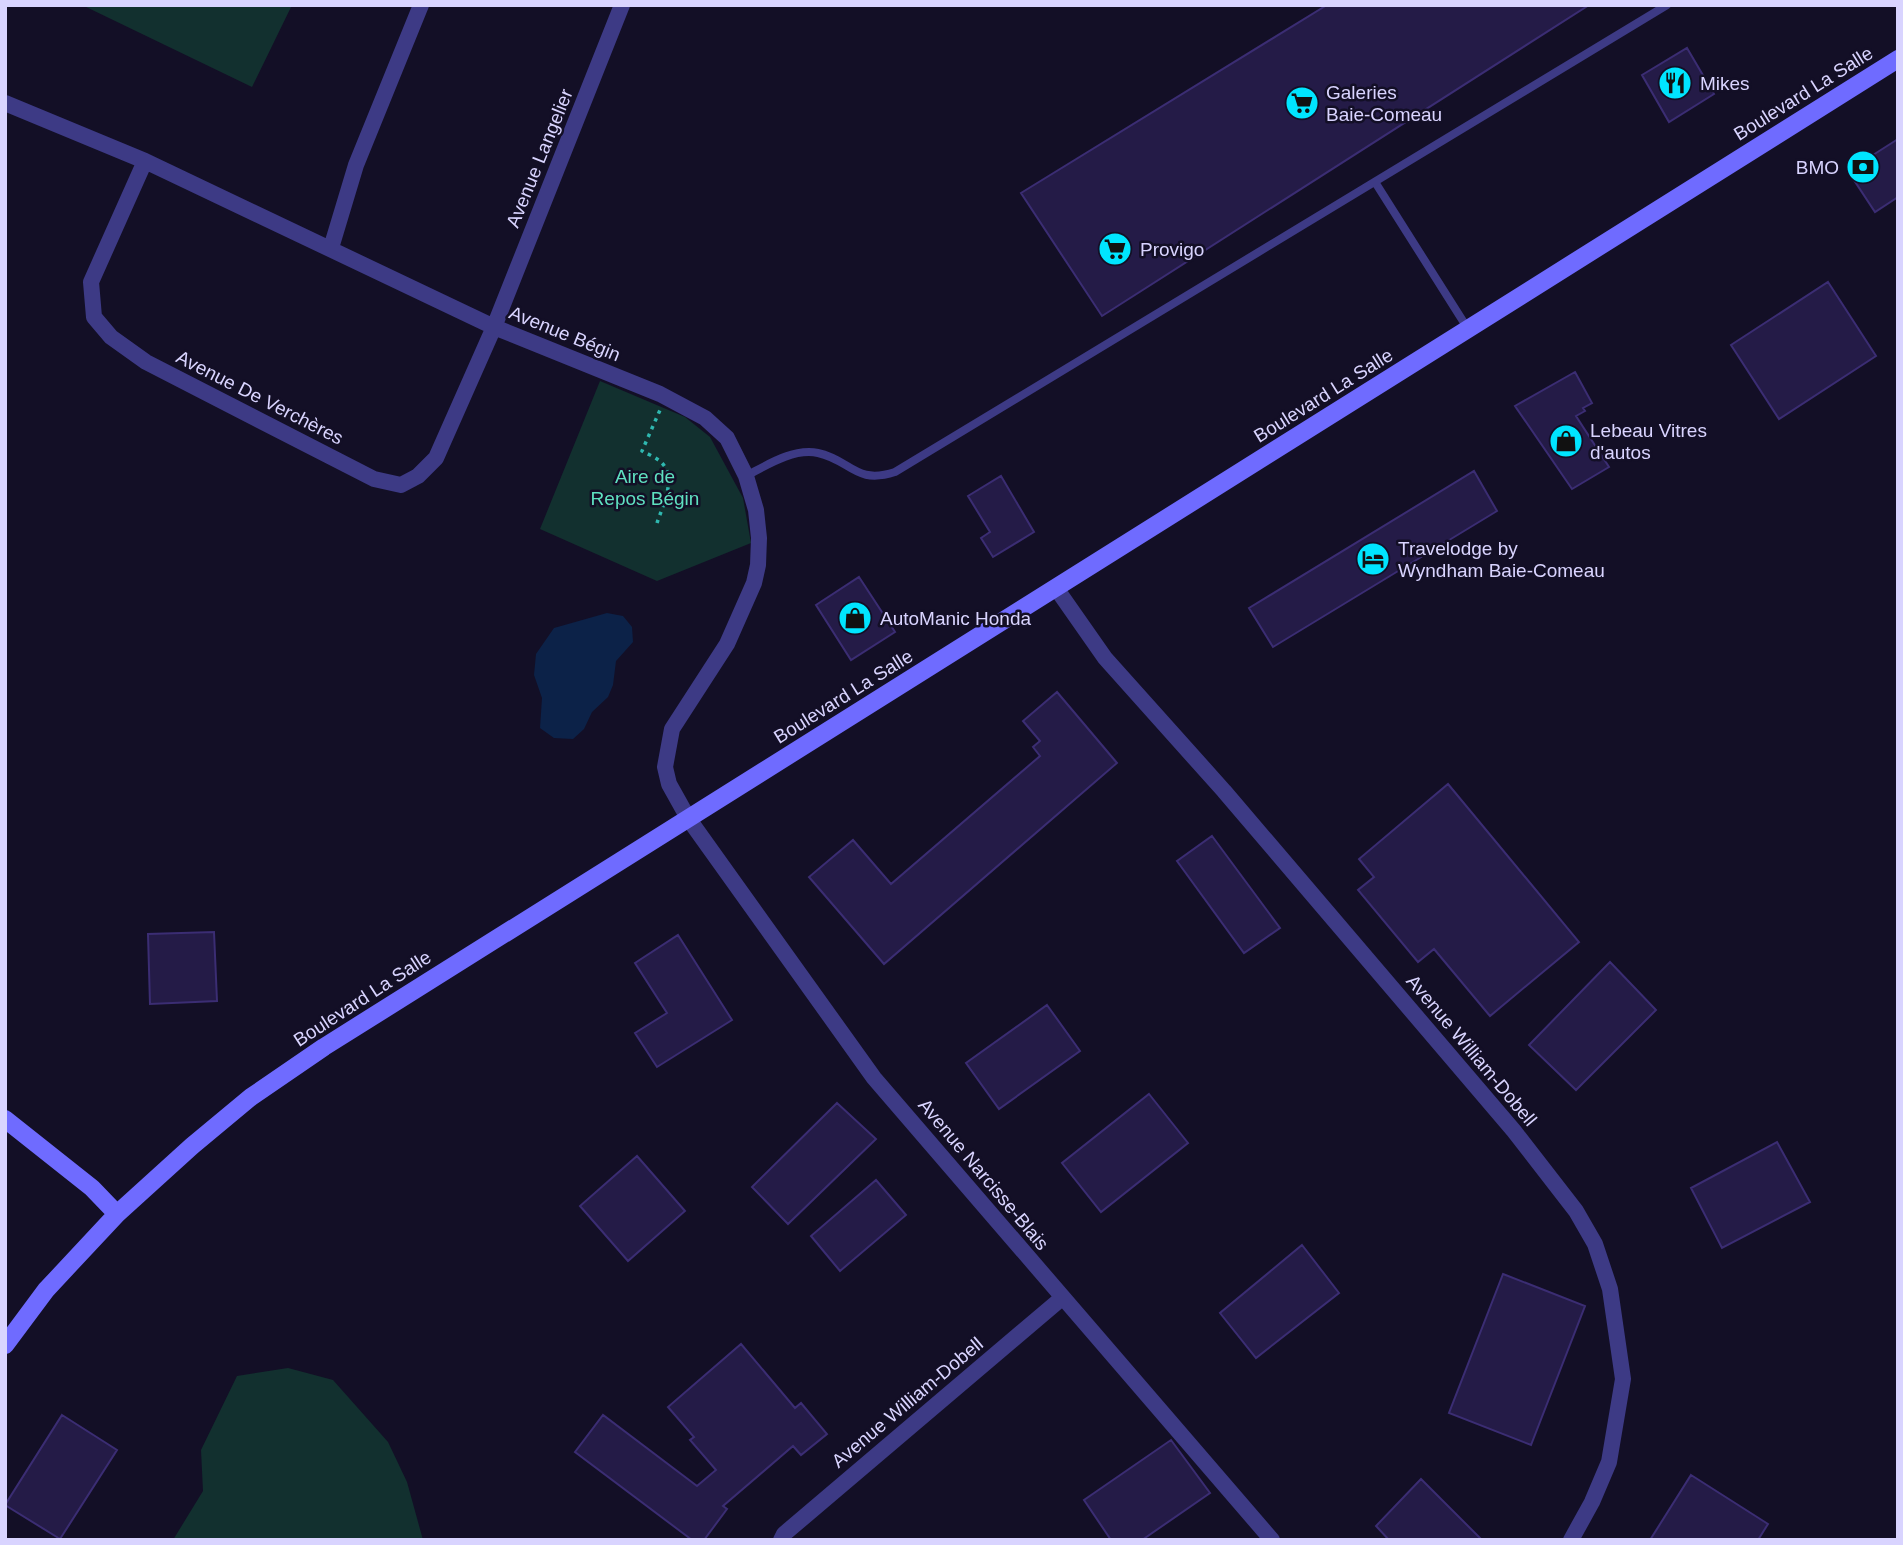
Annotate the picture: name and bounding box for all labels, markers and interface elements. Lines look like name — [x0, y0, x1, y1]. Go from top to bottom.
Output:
street label: Boulevard La Salle — [1730, 42, 1876, 145]
restaurant icon: Mikes — [1656, 64, 1694, 102]
place label: Mikes — [1700, 73, 1750, 94]
place label: Galeries Baie-Comeau — [1326, 82, 1442, 125]
supermarket icon: Galeries Baie-Comeau — [1283, 84, 1321, 122]
street label: Avenue Langelier — [502, 85, 577, 231]
bank icon: BMO — [1844, 148, 1882, 186]
place label: BMO — [1796, 157, 1839, 178]
supermarket icon: Provigo — [1096, 230, 1134, 268]
place label: Provigo — [1140, 239, 1204, 260]
street label: Avenue Bégin — [506, 302, 623, 365]
street label: Boulevard La Salle — [1250, 344, 1396, 447]
street label: Avenue De Verchères — [173, 346, 347, 449]
place label: Lebeau Vitres d'autos — [1590, 420, 1707, 463]
shop icon: Lebeau Vitres d'autos — [1547, 422, 1585, 460]
park label: Aire de Repos Bégin — [591, 466, 699, 509]
place label: Travelodge by Wyndham Baie-Comeau — [1398, 538, 1605, 581]
hotel icon: Travelodge by Wyndham Baie-Comeau — [1354, 540, 1392, 578]
shop icon: AutoManic Honda — [836, 599, 874, 637]
place label: AutoManic Honda — [880, 608, 1031, 629]
street label: Boulevard La Salle — [770, 645, 916, 748]
street label: Boulevard La Salle — [290, 946, 435, 1051]
street label: Avenue William-Dobell — [1402, 970, 1541, 1130]
street label: Avenue Narcisse-Blais — [914, 1094, 1053, 1254]
street label: Avenue William-Dobell — [827, 1333, 987, 1472]

